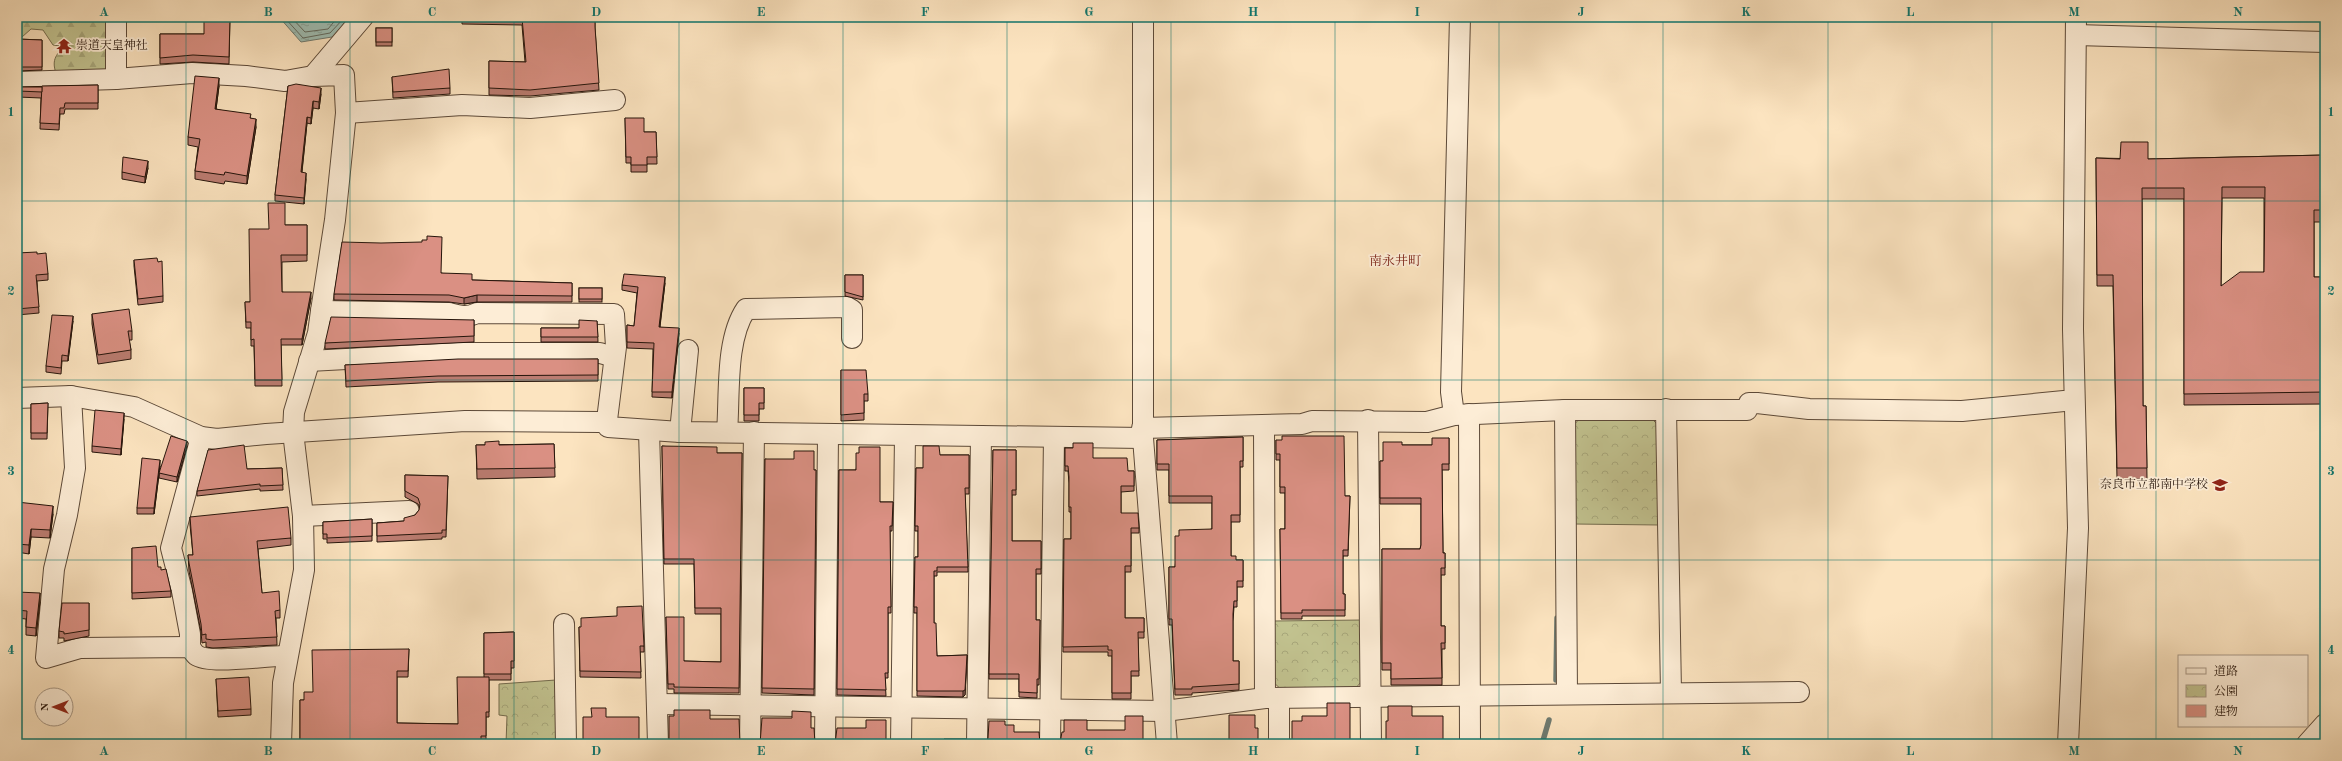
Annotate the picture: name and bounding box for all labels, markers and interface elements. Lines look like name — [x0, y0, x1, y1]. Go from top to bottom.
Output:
text: A — [99, 6, 109, 19]
text: B — [263, 6, 273, 19]
text: C — [428, 6, 436, 19]
text: D — [591, 6, 601, 19]
text: E — [757, 6, 766, 19]
text: F — [921, 6, 930, 19]
text: G — [1084, 6, 1094, 19]
text: H — [1248, 6, 1259, 19]
text: I — [1414, 6, 1420, 19]
text: J — [1577, 6, 1585, 19]
text: K — [1741, 6, 1751, 19]
text: L — [1906, 6, 1915, 19]
text: M — [2068, 6, 2080, 19]
text: N — [2233, 6, 2243, 19]
temple icon: 崇道天皇神社 — [55, 37, 73, 55]
place label: 崇道天皇神社 — [76, 38, 148, 52]
text: 1 — [7, 106, 15, 119]
text: 1 — [2327, 106, 2335, 119]
district label: 南永井町 — [1369, 254, 1421, 268]
text: 2 — [7, 285, 15, 298]
text: 2 — [2327, 285, 2335, 298]
text: 3 — [7, 465, 15, 478]
text: 3 — [2327, 465, 2335, 478]
school or university icon: 奈良市立都南中学校 — [2211, 476, 2229, 494]
place label: 奈良市立都南中学校 — [2100, 477, 2208, 491]
text: 4 — [7, 644, 15, 657]
text: 4 — [2327, 644, 2335, 657]
legend — [2178, 655, 2308, 727]
text: 道路 — [2214, 664, 2238, 678]
text: 公園 — [2214, 685, 2238, 698]
north arrow — [34, 687, 74, 727]
text: N — [40, 702, 51, 711]
text: 建物 — [2214, 704, 2238, 718]
text: A — [99, 745, 109, 758]
text: B — [263, 745, 273, 758]
text: C — [428, 745, 436, 758]
text: D — [591, 745, 601, 758]
text: E — [757, 745, 766, 758]
text: F — [921, 745, 930, 758]
text: G — [1084, 745, 1094, 758]
text: H — [1248, 745, 1259, 758]
text: I — [1414, 745, 1420, 758]
text: J — [1577, 745, 1585, 758]
text: K — [1741, 745, 1751, 758]
text: L — [1906, 745, 1915, 758]
text: M — [2068, 745, 2080, 758]
text: N — [2233, 745, 2243, 758]

